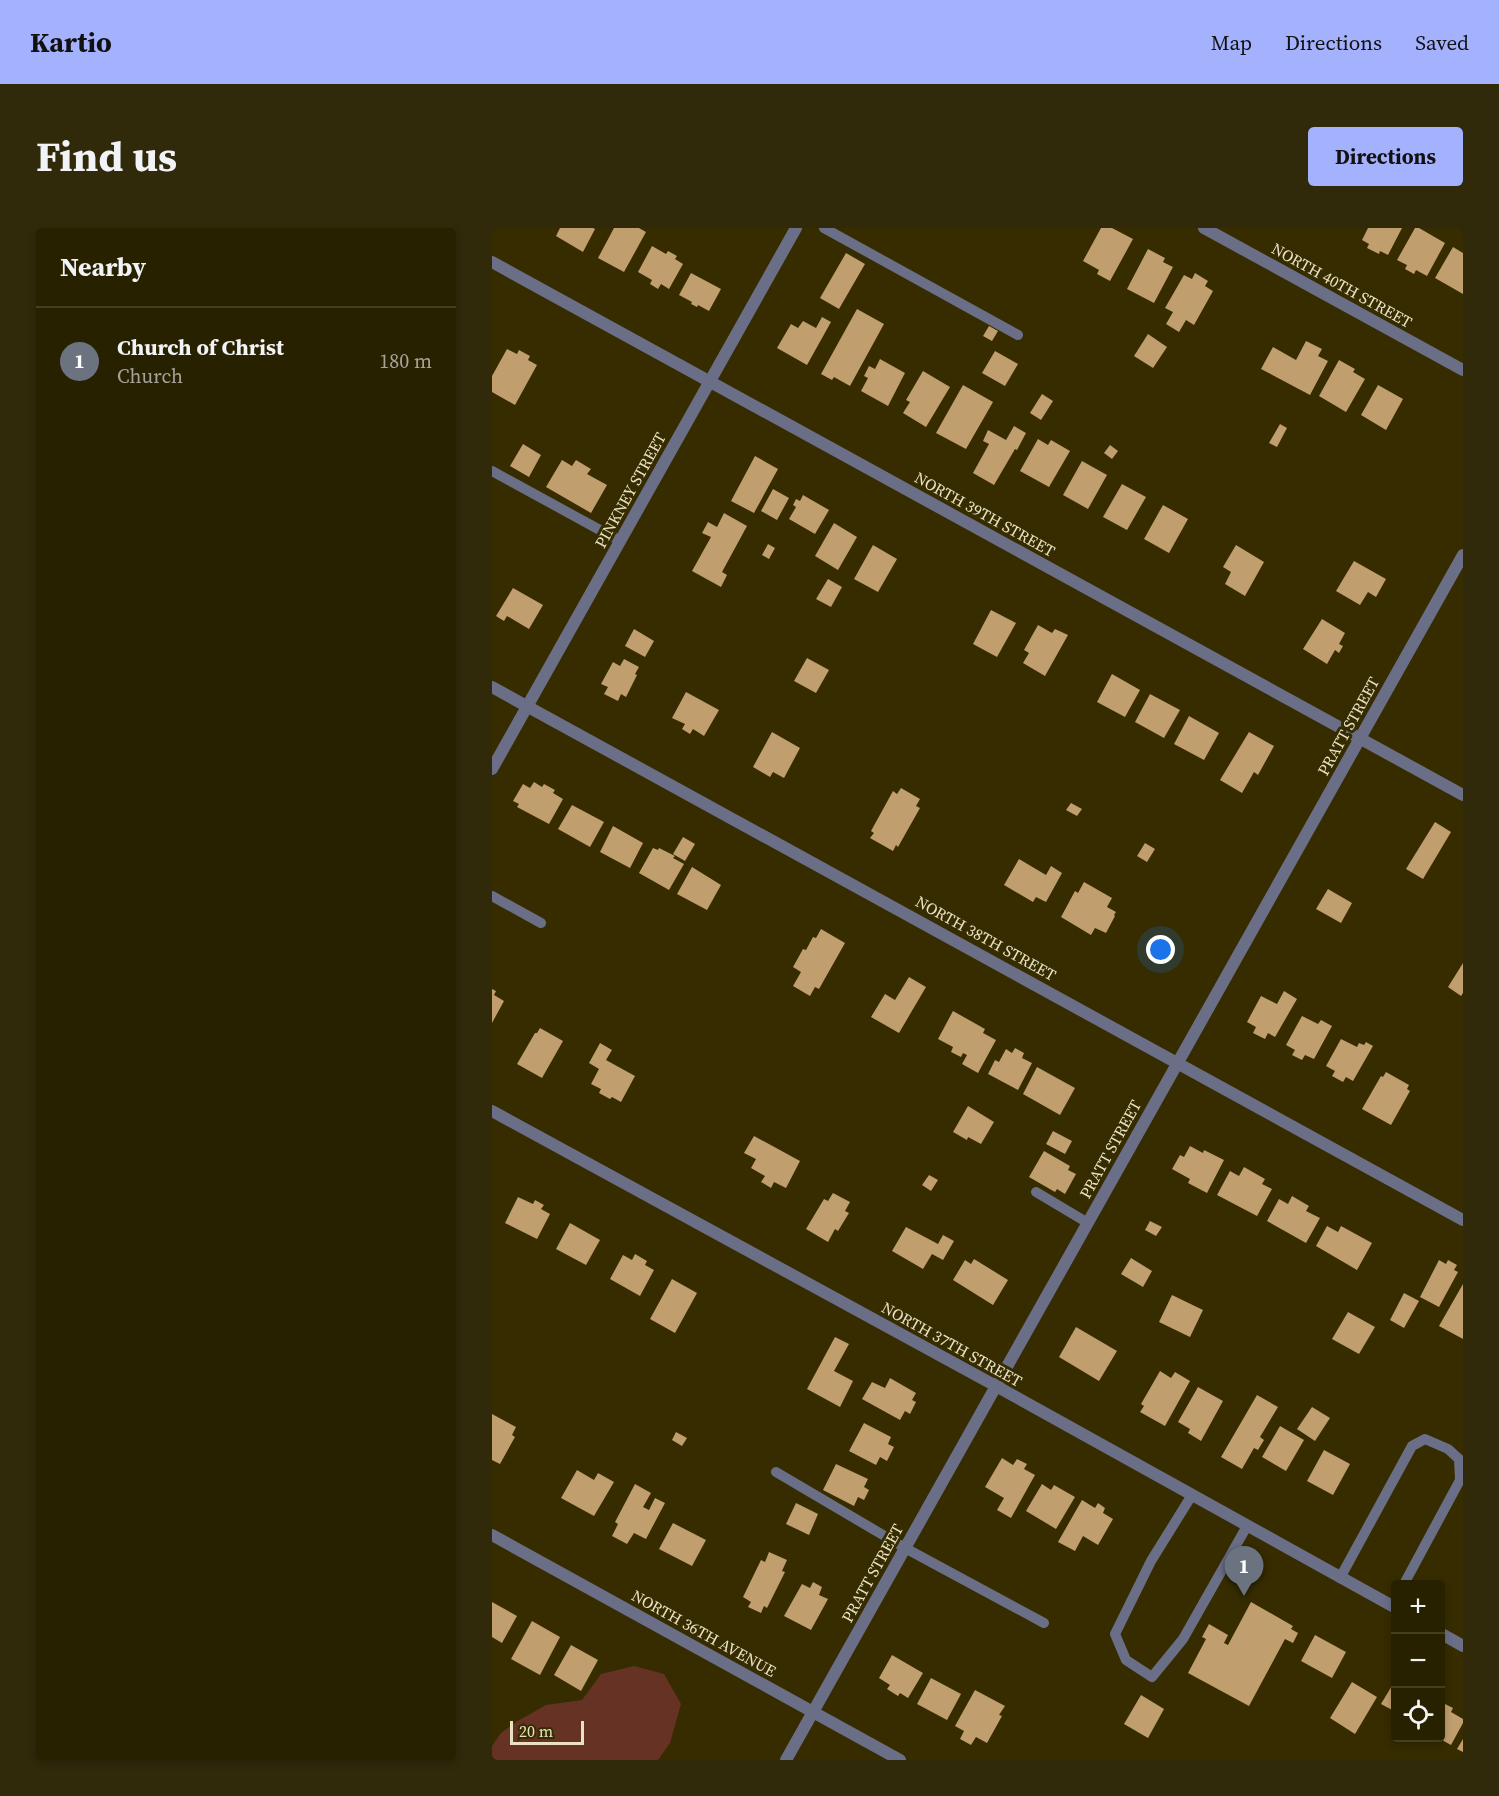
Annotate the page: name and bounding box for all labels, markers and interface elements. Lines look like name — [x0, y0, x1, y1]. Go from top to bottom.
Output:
text: Kartio — [30, 23, 112, 61]
text: Map — [1211, 28, 1252, 57]
text: Directions — [1285, 28, 1382, 57]
text: Saved — [1415, 28, 1469, 57]
text: Find us — [36, 127, 177, 185]
button: Directions — [1308, 127, 1463, 186]
street label: NORTH 40TH STREET — [1268, 237, 1416, 333]
text: Nearby — [60, 249, 146, 285]
text: Church of Christ — [117, 332, 284, 362]
text: 1 — [74, 347, 85, 375]
text: 180 m — [379, 347, 432, 375]
text: Church — [117, 362, 183, 390]
street label: PINKNEY STREET — [589, 428, 671, 552]
street label: NORTH 39TH STREET — [911, 466, 1059, 562]
street label: PRATT STREET — [1312, 673, 1384, 779]
street label: NORTH 38TH STREET — [912, 890, 1060, 986]
your location — [1146, 935, 1175, 964]
street label: PRATT STREET — [1074, 1096, 1146, 1202]
street label: NORTH 37TH STREET — [878, 1296, 1026, 1392]
street label: PRATT STREET — [836, 1520, 908, 1626]
pin: 1 — [1224, 1546, 1263, 1596]
map controls — [1391, 1580, 1445, 1742]
button: + — [1391, 1580, 1445, 1634]
street label: NORTH 36TH AVENUE — [628, 1584, 780, 1682]
button: − — [1391, 1634, 1445, 1688]
button: locate — [1391, 1688, 1445, 1742]
scale bar — [510, 1718, 584, 1746]
text: 20 m — [519, 1720, 553, 1742]

